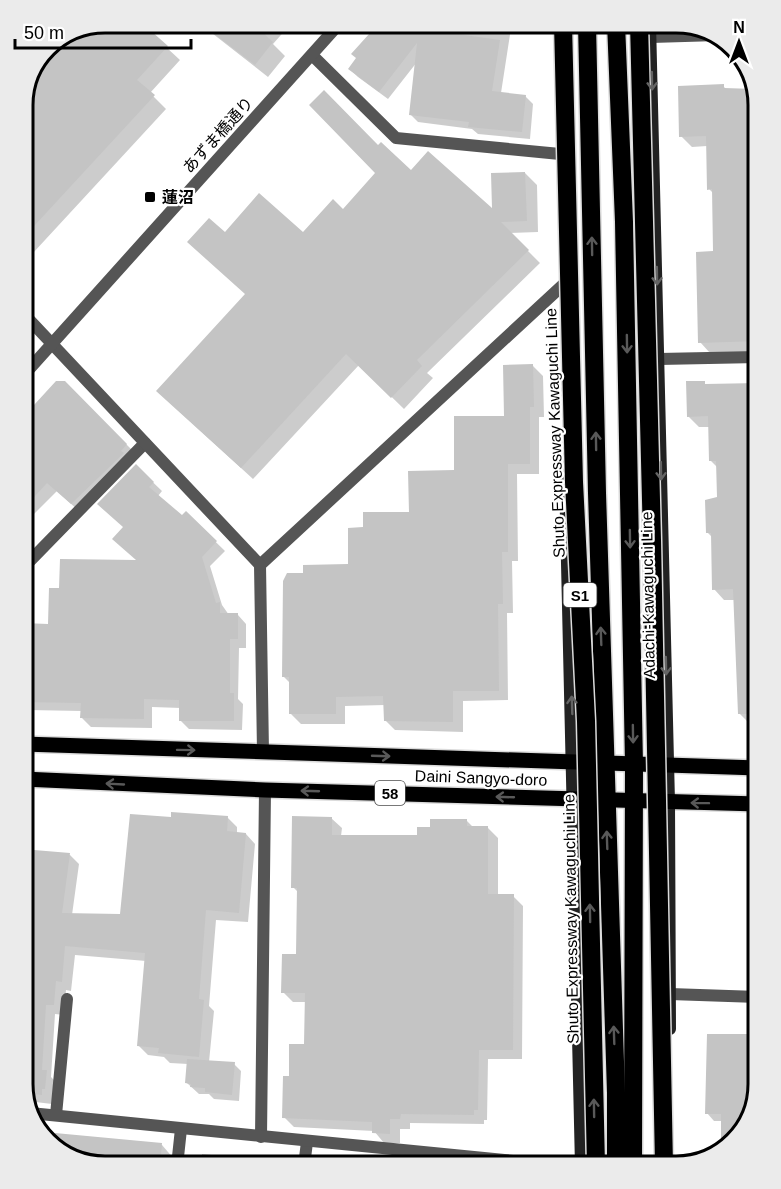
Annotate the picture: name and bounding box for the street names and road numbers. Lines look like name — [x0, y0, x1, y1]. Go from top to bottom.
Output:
street label: あずま橋通り — [180, 94, 256, 176]
street label: Shuto Expressway Kawaguchi Line — [542, 308, 568, 558]
street label: Adachi-Kawaguchi Line — [638, 511, 658, 679]
road number: S1 — [564, 583, 596, 607]
street label: Daini Sangyo-doro — [414, 767, 548, 789]
road number: 58 — [375, 781, 405, 805]
street label: Shuto Expressway Kawaguchi Line — [560, 794, 582, 1044]

